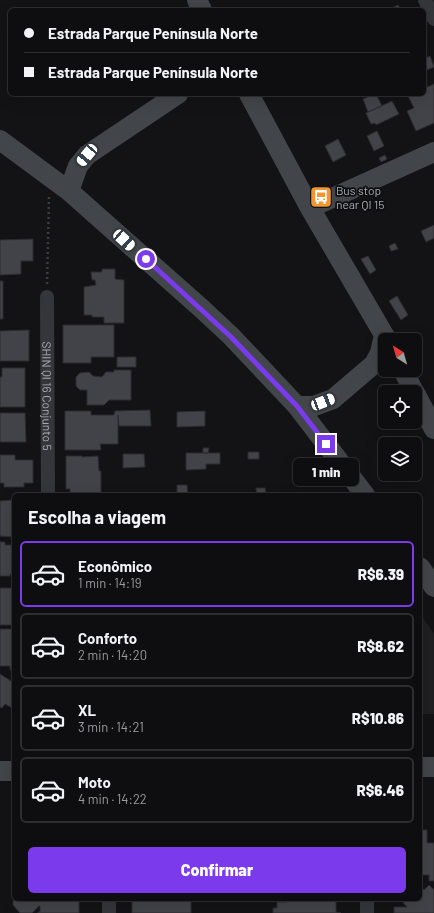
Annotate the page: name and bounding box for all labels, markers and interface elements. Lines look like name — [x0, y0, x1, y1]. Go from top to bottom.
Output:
text: Estrada Parque Península Norte — [48, 24, 258, 42]
text: Estrada Parque Península Norte — [48, 63, 258, 81]
car — [75, 142, 99, 168]
place label: Bus stop near QI 15 — [336, 183, 384, 211]
bus stop icon: Bus stop near QI 15 — [308, 184, 334, 210]
car — [111, 228, 137, 252]
route start — [137, 250, 155, 268]
north arrow — [378, 333, 422, 377]
map controls — [378, 333, 422, 481]
street label: SHIN QI 16 Conjunto 5 — [40, 341, 55, 451]
button: locate — [378, 385, 422, 429]
car — [310, 392, 336, 412]
route end — [317, 435, 335, 453]
button: layers — [378, 437, 422, 481]
callout: 1 min — [293, 458, 359, 486]
text: 1 min — [312, 464, 340, 480]
text: Escolha a viagem — [28, 506, 166, 528]
icon: car — [30, 556, 66, 592]
text: Econômico — [78, 557, 152, 575]
text: R$6.39 — [358, 565, 404, 583]
text: 1 min · 14:19 — [78, 575, 142, 591]
icon: car — [30, 628, 66, 664]
text: Conforto — [78, 629, 137, 647]
text: R$8.62 — [357, 637, 404, 655]
text: 2 min · 14:20 — [78, 647, 147, 663]
icon: car — [30, 700, 66, 736]
text: XL — [78, 701, 96, 719]
text: R$10.86 — [352, 709, 404, 727]
text: 3 min · 14:21 — [78, 719, 144, 735]
icon: car — [30, 772, 66, 808]
text: Moto — [78, 773, 111, 791]
text: R$6.46 — [356, 781, 404, 799]
text: 4 min · 14:22 — [78, 791, 147, 807]
button: Confirmar — [28, 847, 406, 893]

